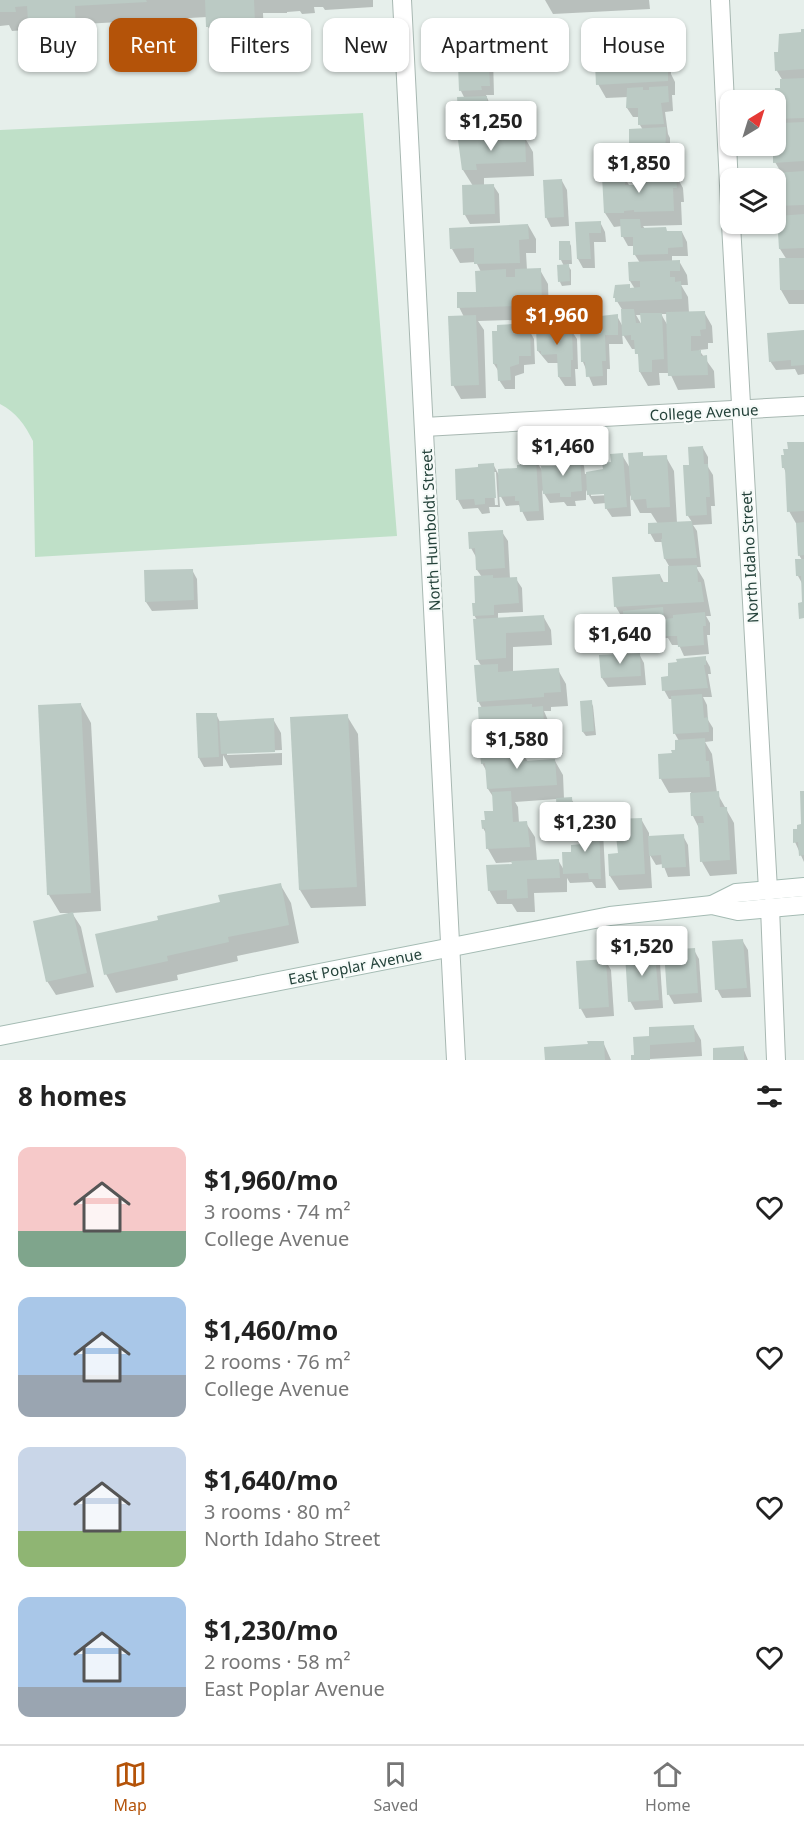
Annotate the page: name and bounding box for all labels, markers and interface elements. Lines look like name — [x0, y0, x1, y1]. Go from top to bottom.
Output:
chip: Buy — [18, 18, 97, 72]
chip: Rent — [109, 18, 197, 72]
chip: Filters — [209, 18, 311, 72]
chip: New — [323, 18, 409, 72]
chip: Apartment — [421, 18, 569, 72]
chip: House — [581, 18, 686, 72]
north arrow — [720, 90, 786, 156]
map controls — [720, 90, 786, 234]
pin: $1,250 — [442, 101, 540, 152]
text: $1,250 — [460, 107, 522, 134]
pin: $1,850 — [590, 143, 688, 194]
text: $1,850 — [608, 149, 670, 176]
button: layers — [720, 168, 786, 234]
pin: $1,960 — [508, 295, 606, 346]
text: $1,960 — [526, 301, 588, 328]
street label: College Avenue — [649, 399, 759, 425]
pin: $1,460 — [514, 426, 612, 477]
text: $1,460 — [532, 432, 594, 459]
street label: North Humboldt Street — [416, 448, 444, 612]
street label: North Idaho Street — [736, 490, 762, 623]
pin: $1,640 — [571, 614, 669, 665]
text: $1,640 — [589, 620, 651, 647]
pin: $1,580 — [468, 719, 566, 770]
text: $1,580 — [486, 725, 548, 752]
pin: $1,230 — [536, 802, 634, 853]
text: $1,230 — [554, 808, 616, 835]
pin: $1,520 — [593, 926, 691, 977]
text: $1,520 — [611, 932, 673, 959]
street label: East Poplar Avenue — [286, 943, 424, 989]
text: 8 homes — [18, 1078, 127, 1114]
icon: filters — [753, 1080, 786, 1113]
text: $1,960/mo — [204, 1162, 338, 1198]
icon: home — [66, 1171, 138, 1243]
icon: heart — [753, 1191, 786, 1224]
text: 3 rooms · 74 m² — [204, 1198, 351, 1225]
text: College Avenue — [204, 1225, 349, 1252]
text: $1,460/mo — [204, 1312, 338, 1348]
icon: home — [66, 1321, 138, 1393]
icon: heart — [753, 1341, 786, 1374]
text: 2 rooms · 76 m² — [204, 1348, 351, 1375]
text: College Avenue — [204, 1375, 349, 1402]
text: $1,640/mo — [204, 1462, 338, 1498]
icon: home — [66, 1471, 138, 1543]
icon: heart — [753, 1491, 786, 1524]
text: 3 rooms · 80 m² — [204, 1498, 351, 1525]
text: North Idaho Street — [204, 1525, 380, 1552]
text: $1,230/mo — [204, 1612, 338, 1648]
icon: home — [66, 1621, 138, 1693]
icon: heart — [753, 1641, 786, 1674]
text: 2 rooms · 58 m² — [204, 1648, 351, 1675]
text: East Poplar Avenue — [204, 1675, 385, 1702]
tab: Map — [113, 1758, 147, 1816]
tab: Saved — [374, 1758, 418, 1816]
tab: Home — [645, 1758, 691, 1816]

